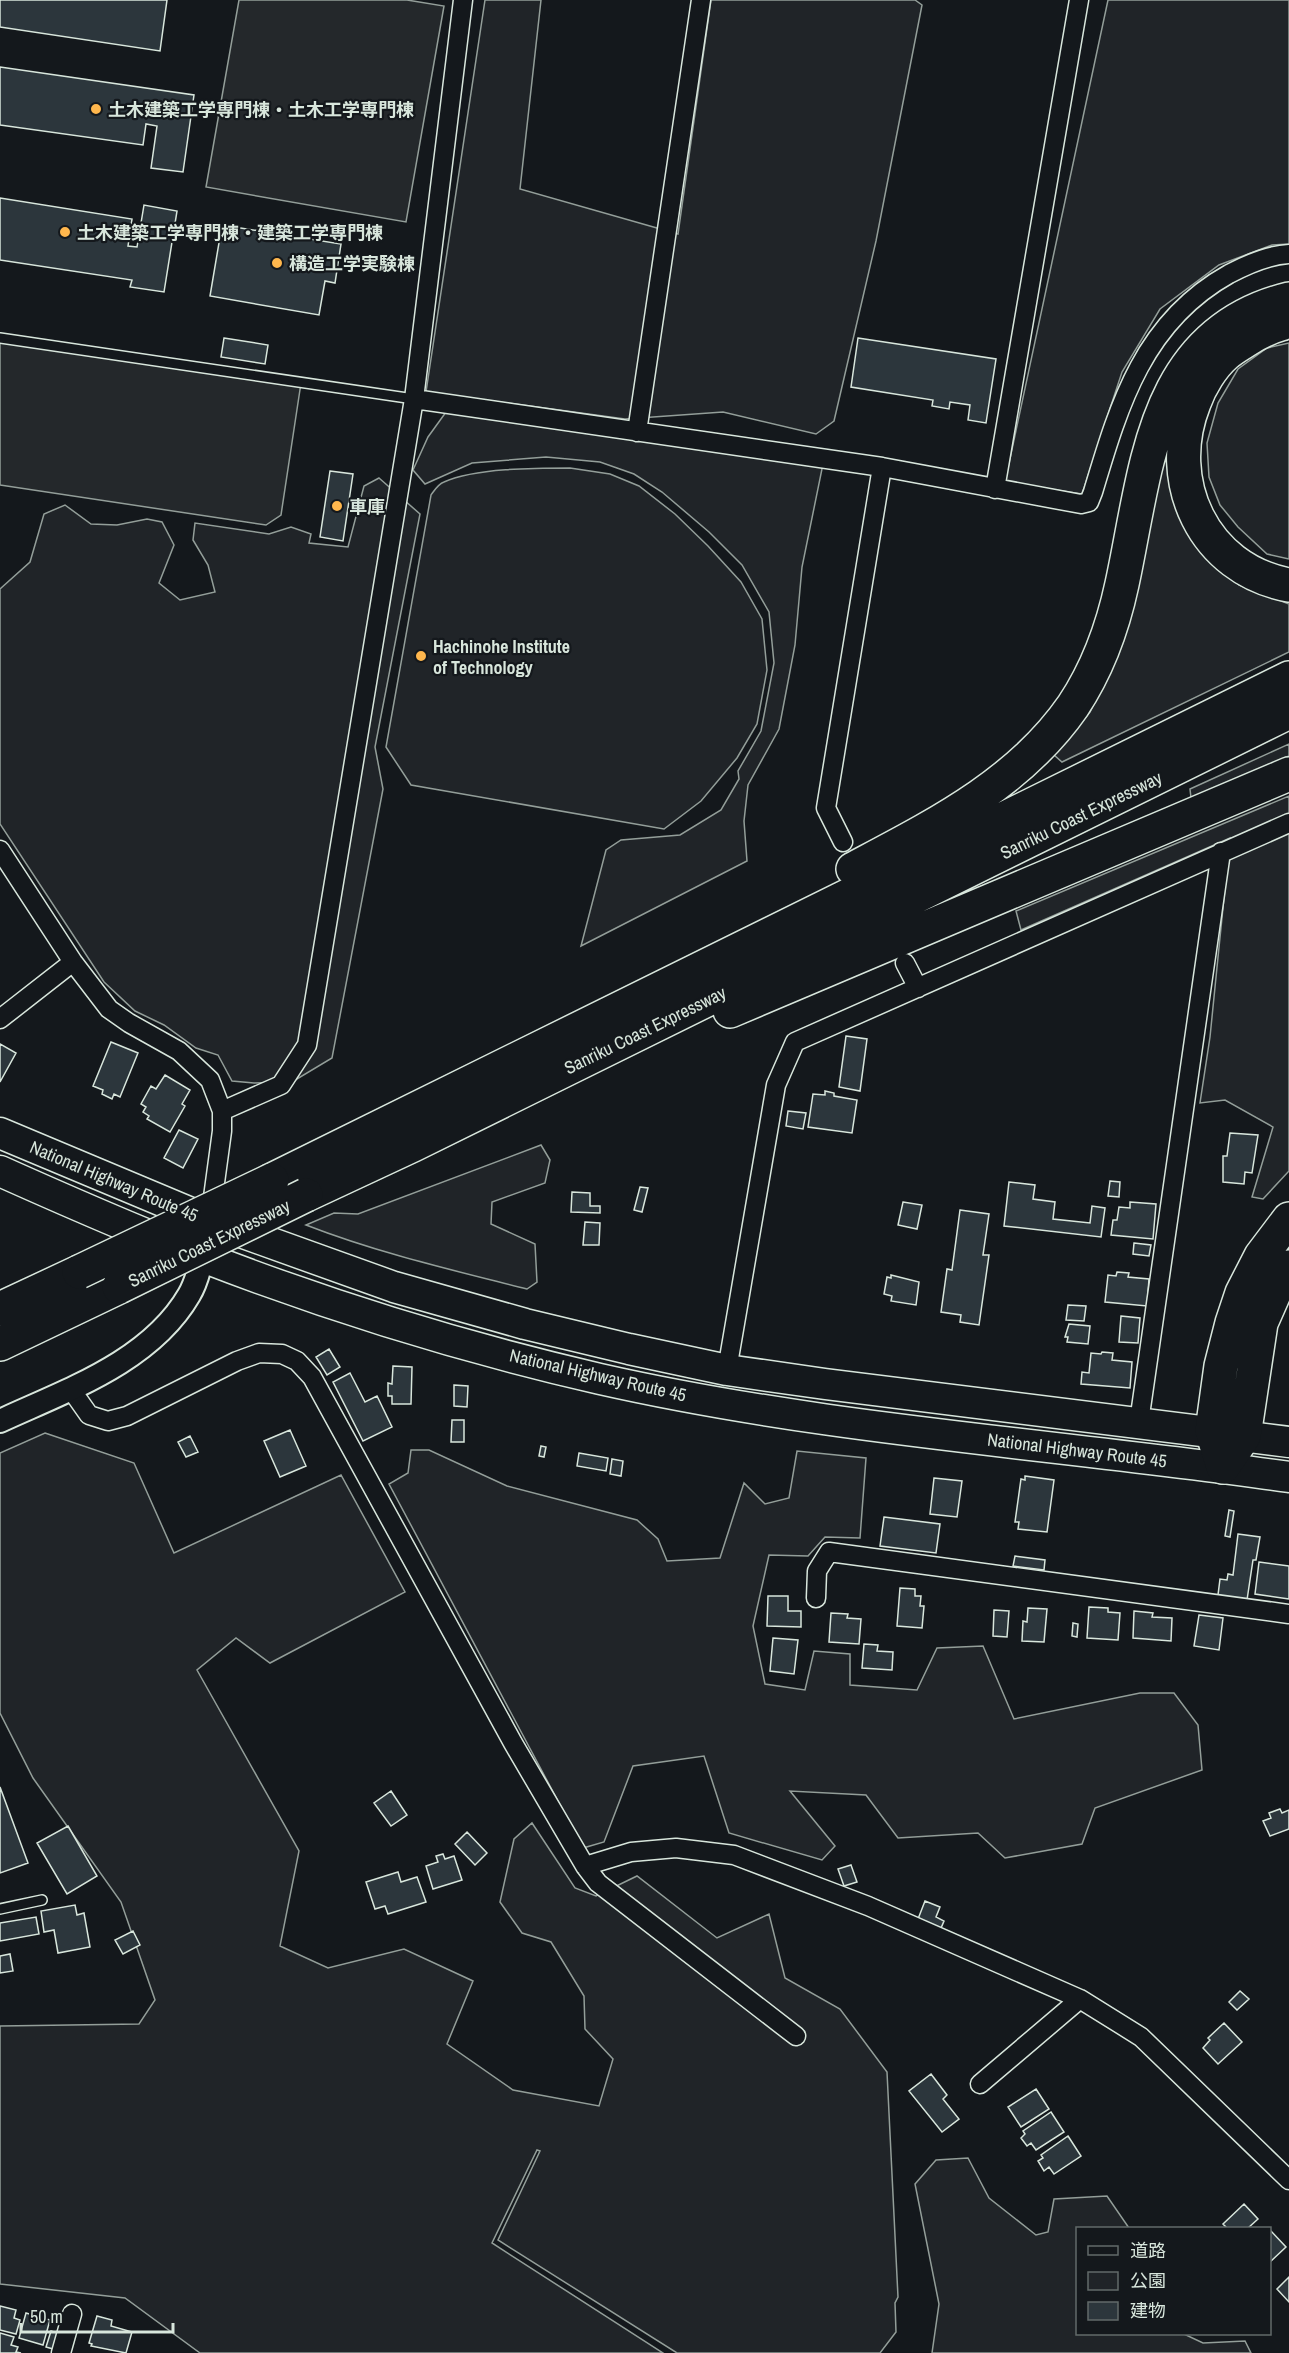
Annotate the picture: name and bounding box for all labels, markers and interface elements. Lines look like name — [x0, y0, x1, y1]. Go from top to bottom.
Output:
place label: 土木建築工学専門棟・土木工学専門棟 — [108, 97, 414, 122]
marker: 土木建築工学専門棟・土木工学専門棟 — [89, 102, 103, 116]
place label: 土木建築工学専門棟・建築工学専門棟 — [77, 220, 383, 245]
marker: 土木建築工学専門棟・建築工学専門棟 — [58, 225, 72, 239]
place label: 構造工学実験棟 — [289, 251, 415, 276]
marker: 構造工学実験棟 — [270, 256, 284, 270]
place label: 車庫 — [349, 494, 385, 519]
marker: 車庫 — [330, 499, 344, 513]
place label: Hachinohe Institute of Technology — [433, 634, 570, 680]
marker: Hachinohe Institute of Technology — [414, 649, 428, 663]
street label: Sanriku Coast Expressway — [996, 765, 1167, 865]
street label: Sanriku Coast Expressway — [560, 980, 731, 1080]
street label: National Highway Route 45 — [26, 1134, 202, 1228]
street label: Sanriku Coast Expressway — [124, 1193, 295, 1293]
street label: National Highway Route 45 — [507, 1343, 689, 1407]
street label: National Highway Route 45 — [986, 1427, 1168, 1473]
legend — [1076, 2227, 1271, 2335]
text: 道路 — [1130, 2238, 1166, 2263]
text: 公園 — [1130, 2268, 1166, 2293]
scale bar — [21, 2296, 172, 2334]
text: 建物 — [1130, 2298, 1166, 2323]
text: 50 m — [30, 2304, 63, 2329]

